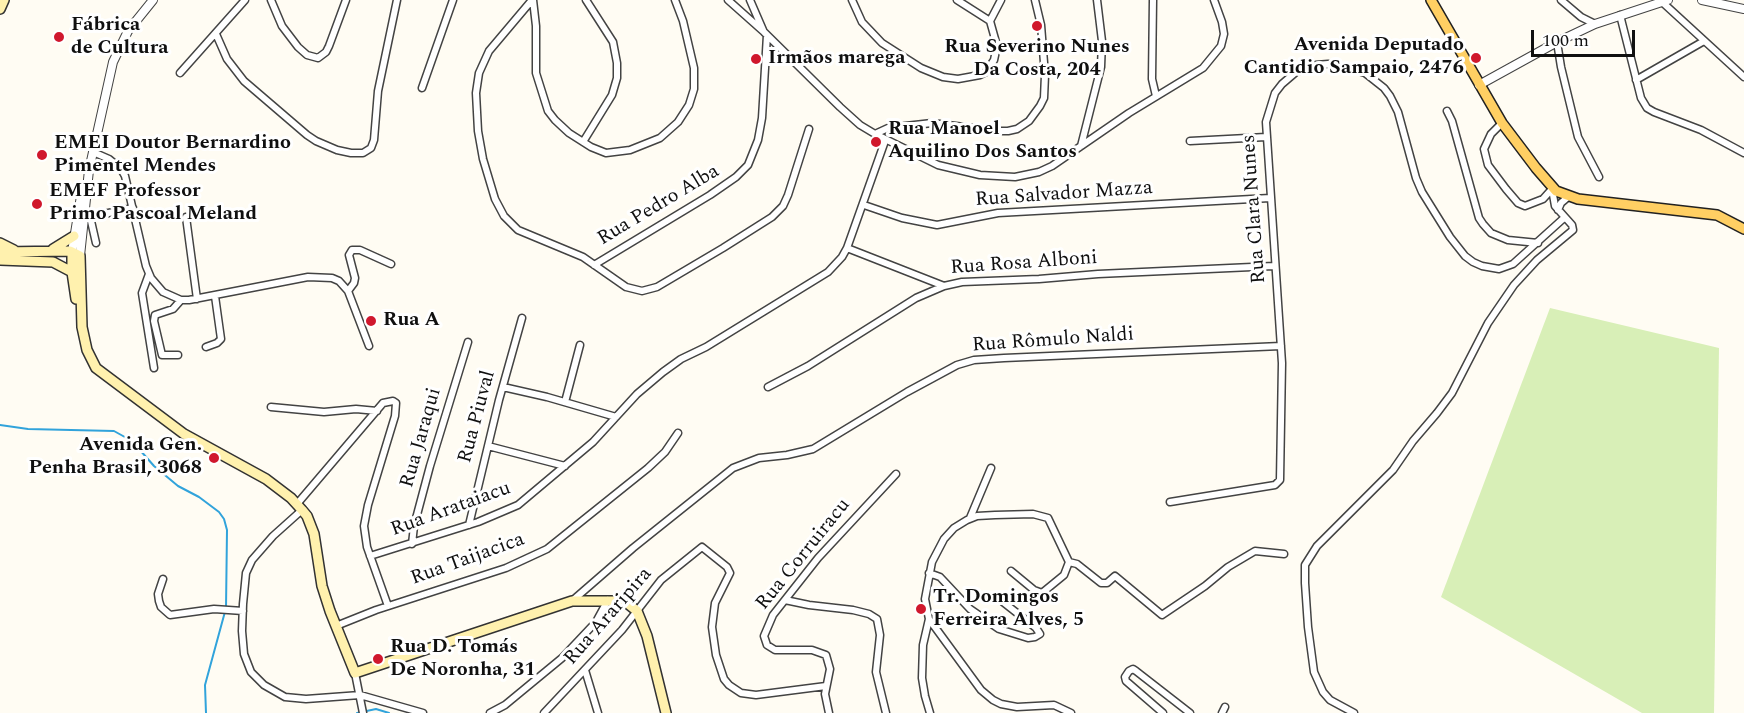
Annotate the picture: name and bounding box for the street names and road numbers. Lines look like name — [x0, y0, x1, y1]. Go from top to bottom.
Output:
street label: Rua Clara Nunes — [1238, 134, 1272, 284]
street label: Rua Pedro Alba — [594, 160, 724, 252]
street label: Rua Salvador Mazza — [974, 177, 1154, 213]
street label: Rua Rosa Alboni — [950, 247, 1098, 281]
street label: Rua Rômulo Naldi — [971, 323, 1135, 359]
street label: Rua Piuval — [454, 368, 502, 466]
street label: Rua Jaraqui — [396, 385, 448, 491]
street label: Rua Arataiacu — [388, 477, 514, 543]
street label: Rua Corruiracu — [752, 494, 856, 616]
street label: Rua Taijacica — [408, 528, 528, 592]
street label: Rua Araripira — [560, 563, 658, 671]

